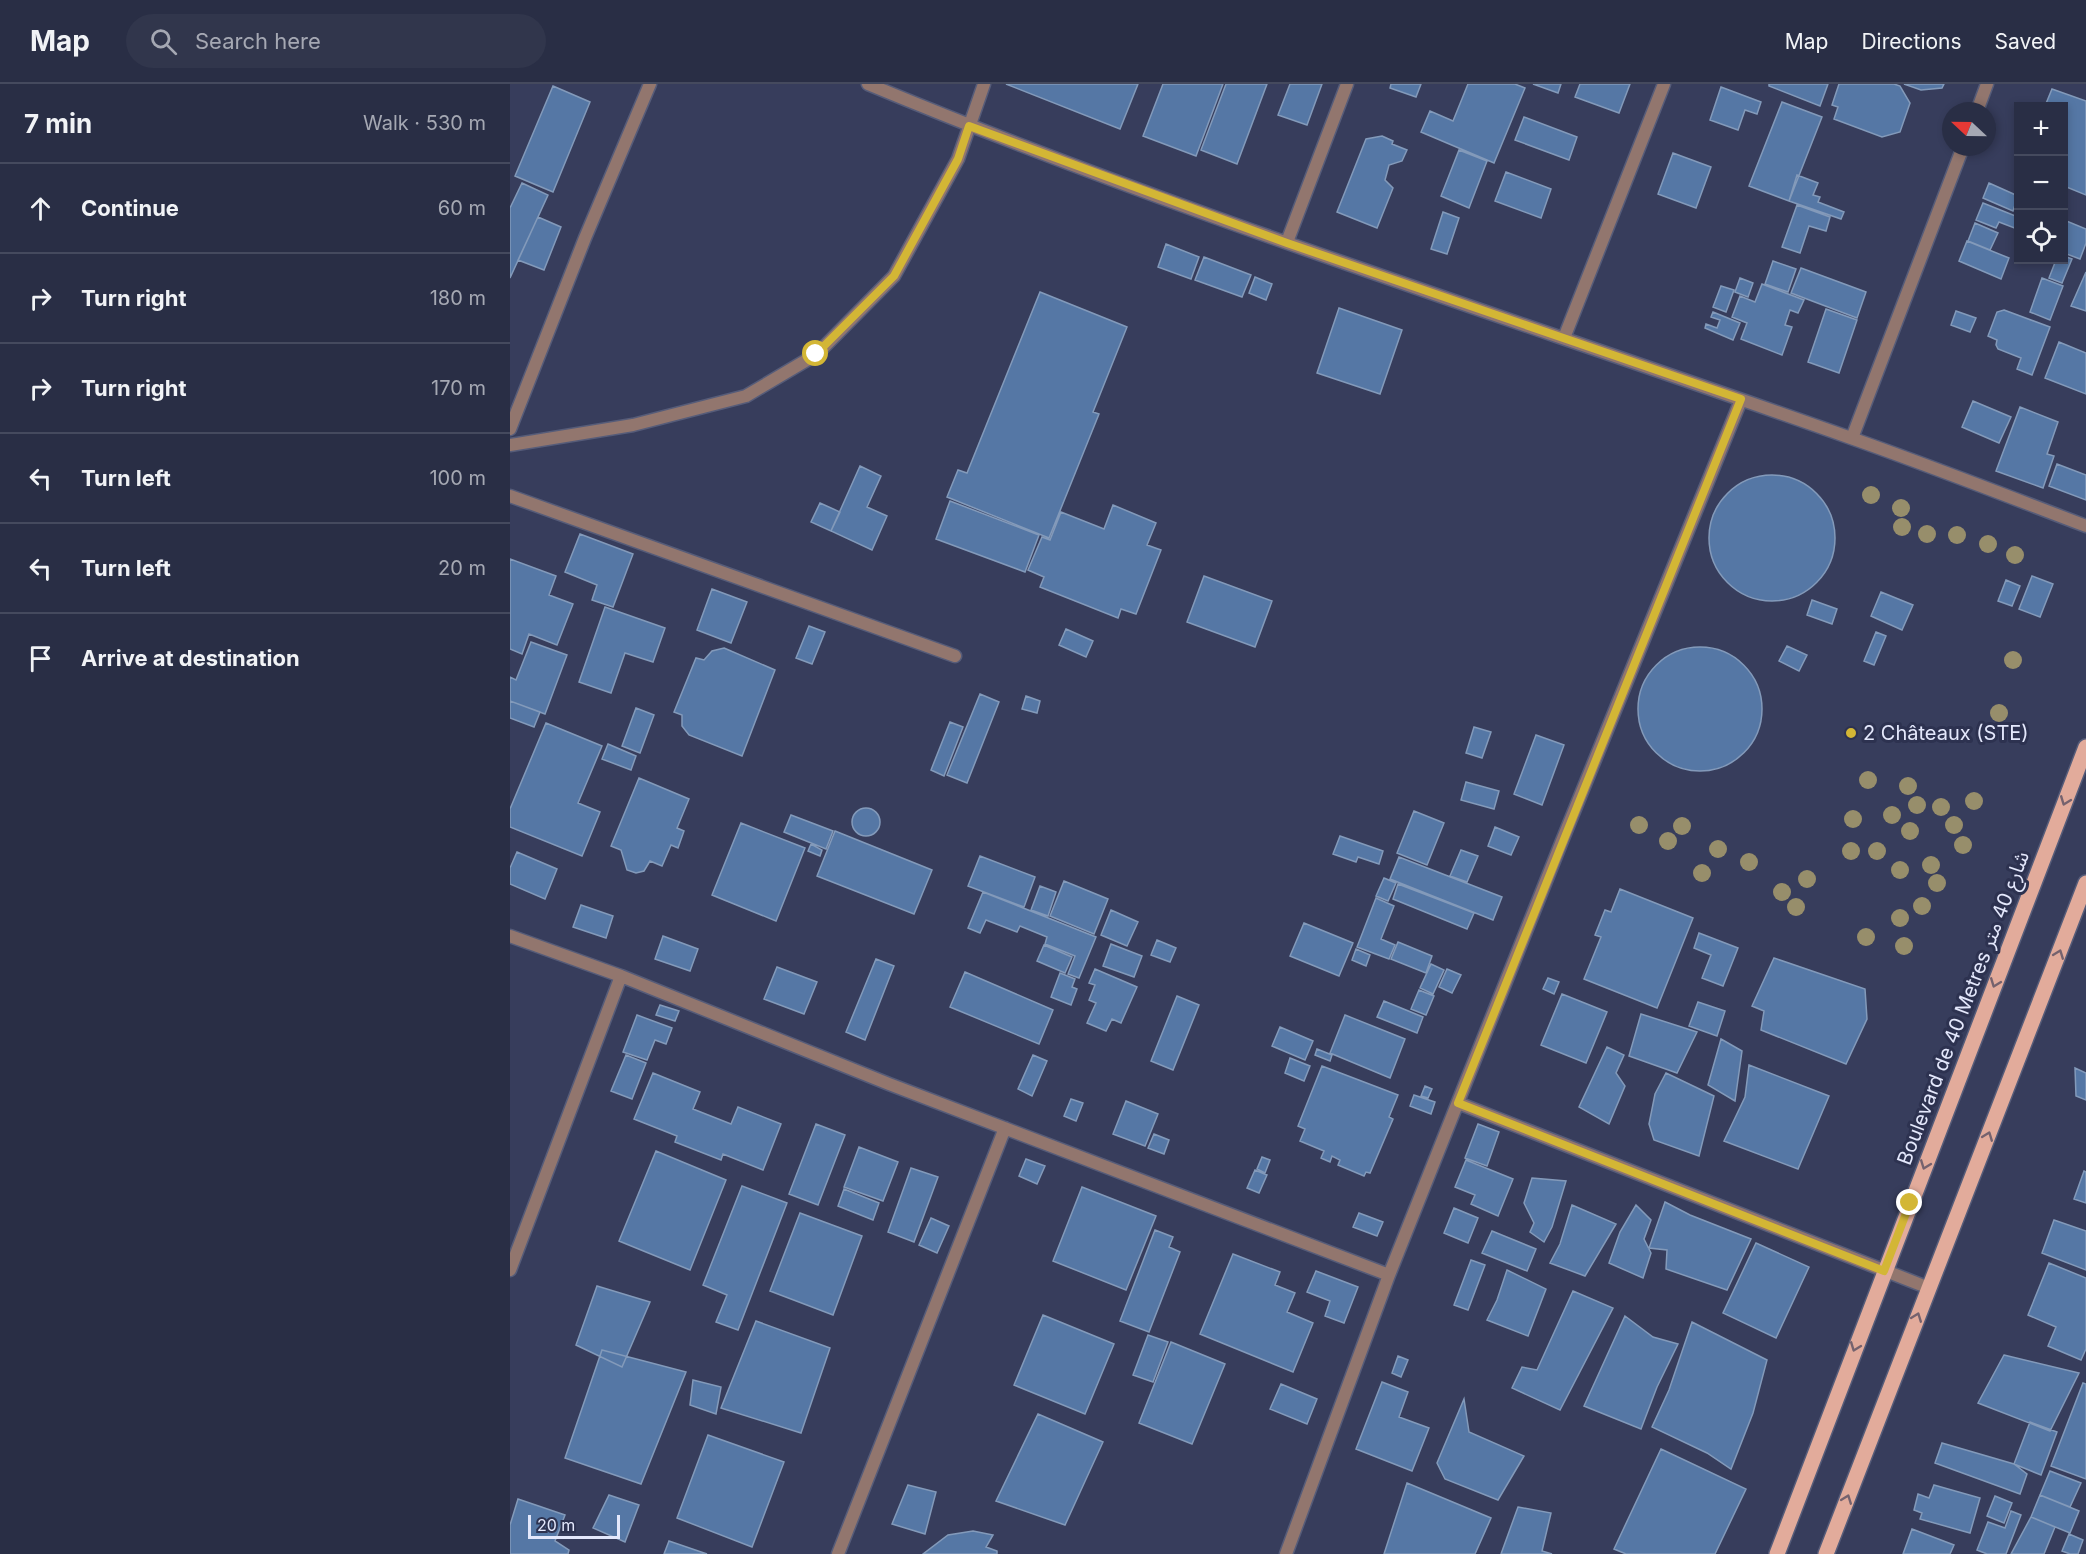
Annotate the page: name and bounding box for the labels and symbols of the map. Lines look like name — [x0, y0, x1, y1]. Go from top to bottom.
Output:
north arrow — [1942, 102, 1996, 156]
route start — [802, 340, 828, 366]
place label: 2 Châteaux (STE) — [1863, 721, 2029, 745]
marker: 2 Châteaux (STE) — [1844, 726, 1858, 740]
one-way arrow — [2060, 795, 2072, 806]
street label: Boulevard de 40 Metres شارع 40 متر — [1892, 848, 2037, 1169]
one-way arrow — [2051, 949, 2064, 960]
one-way arrow — [1990, 977, 2002, 988]
one-way arrow — [1981, 1131, 1993, 1142]
one-way arrow — [1920, 1159, 1932, 1170]
route end — [1896, 1189, 1922, 1215]
one-way arrow — [1910, 1313, 1923, 1323]
one-way arrow — [1850, 1341, 1862, 1352]
one-way arrow — [1840, 1495, 1853, 1505]
scale bar — [528, 1512, 620, 1540]

